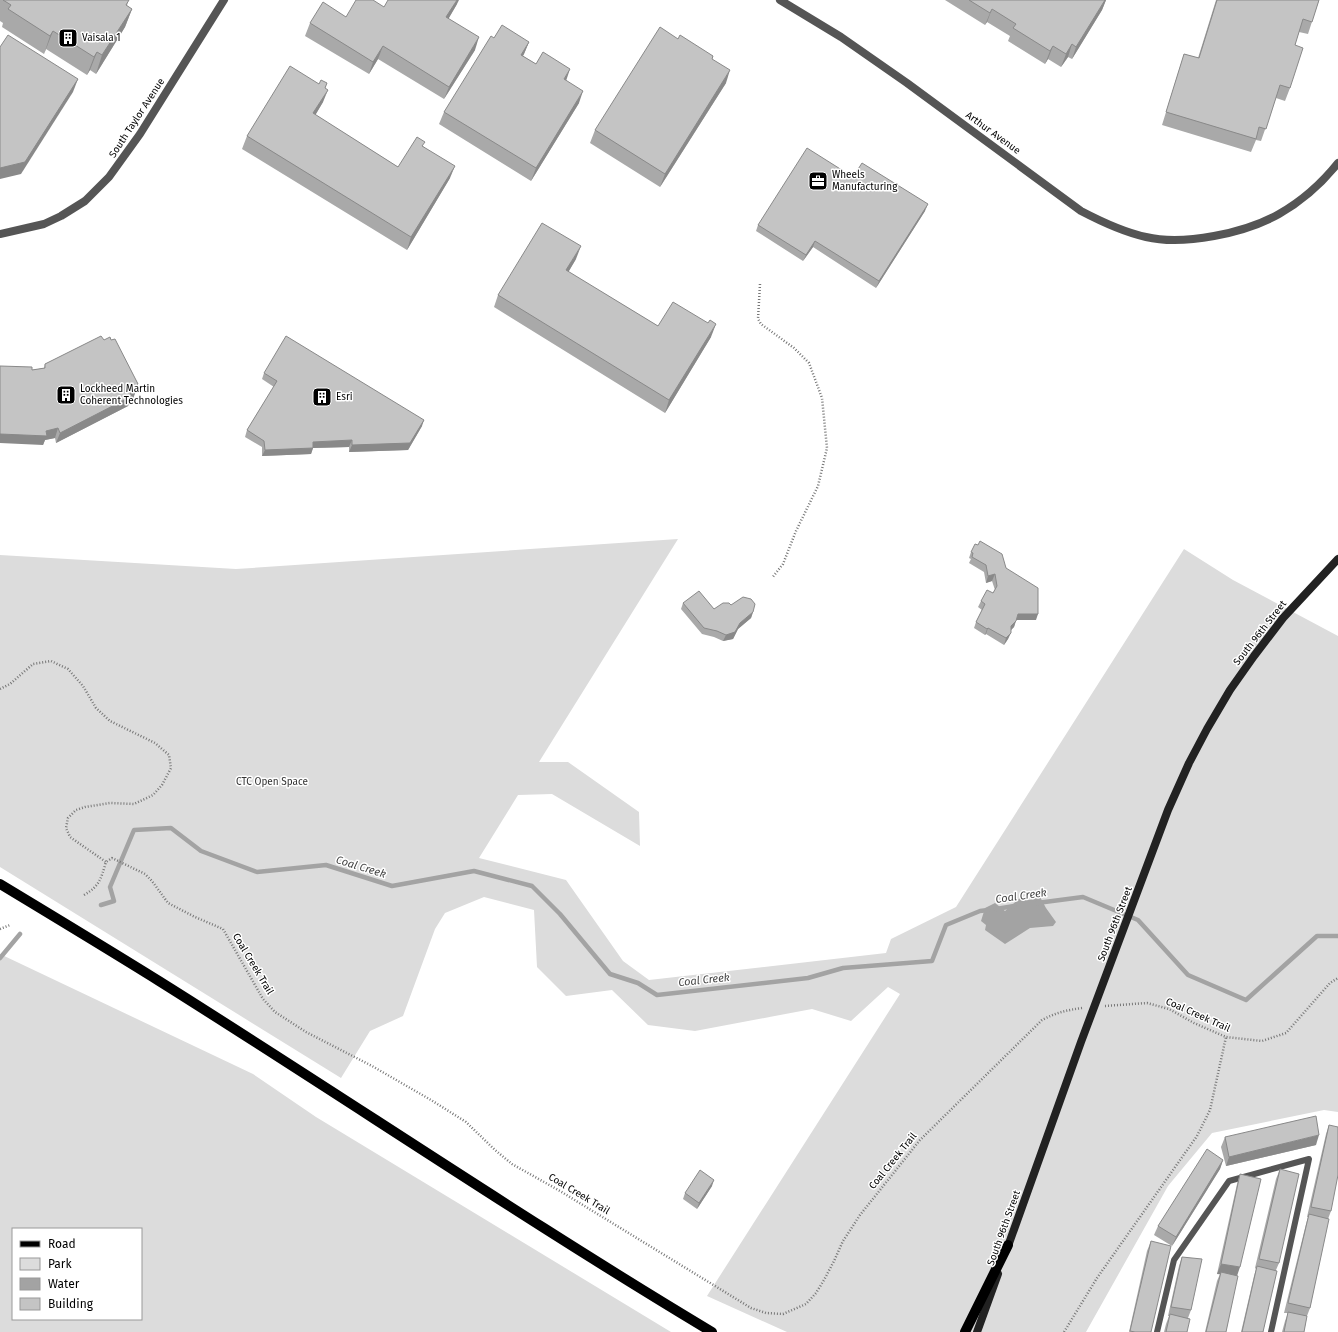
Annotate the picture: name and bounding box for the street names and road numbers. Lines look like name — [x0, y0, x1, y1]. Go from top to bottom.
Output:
street label: South Taylor Avenue — [107, 76, 167, 160]
street label: Arthur Avenue — [963, 109, 1023, 157]
street label: South 96th Street — [1231, 598, 1289, 668]
street label: South 96th Street — [1095, 885, 1135, 963]
street label: Coal Creek Trail — [230, 931, 276, 997]
street label: Coal Creek Trail — [1164, 995, 1232, 1035]
street label: Coal Creek Trail — [867, 1130, 920, 1192]
street label: Coal Creek Trail — [546, 1171, 612, 1217]
street label: South 96th Street — [985, 1188, 1023, 1267]

